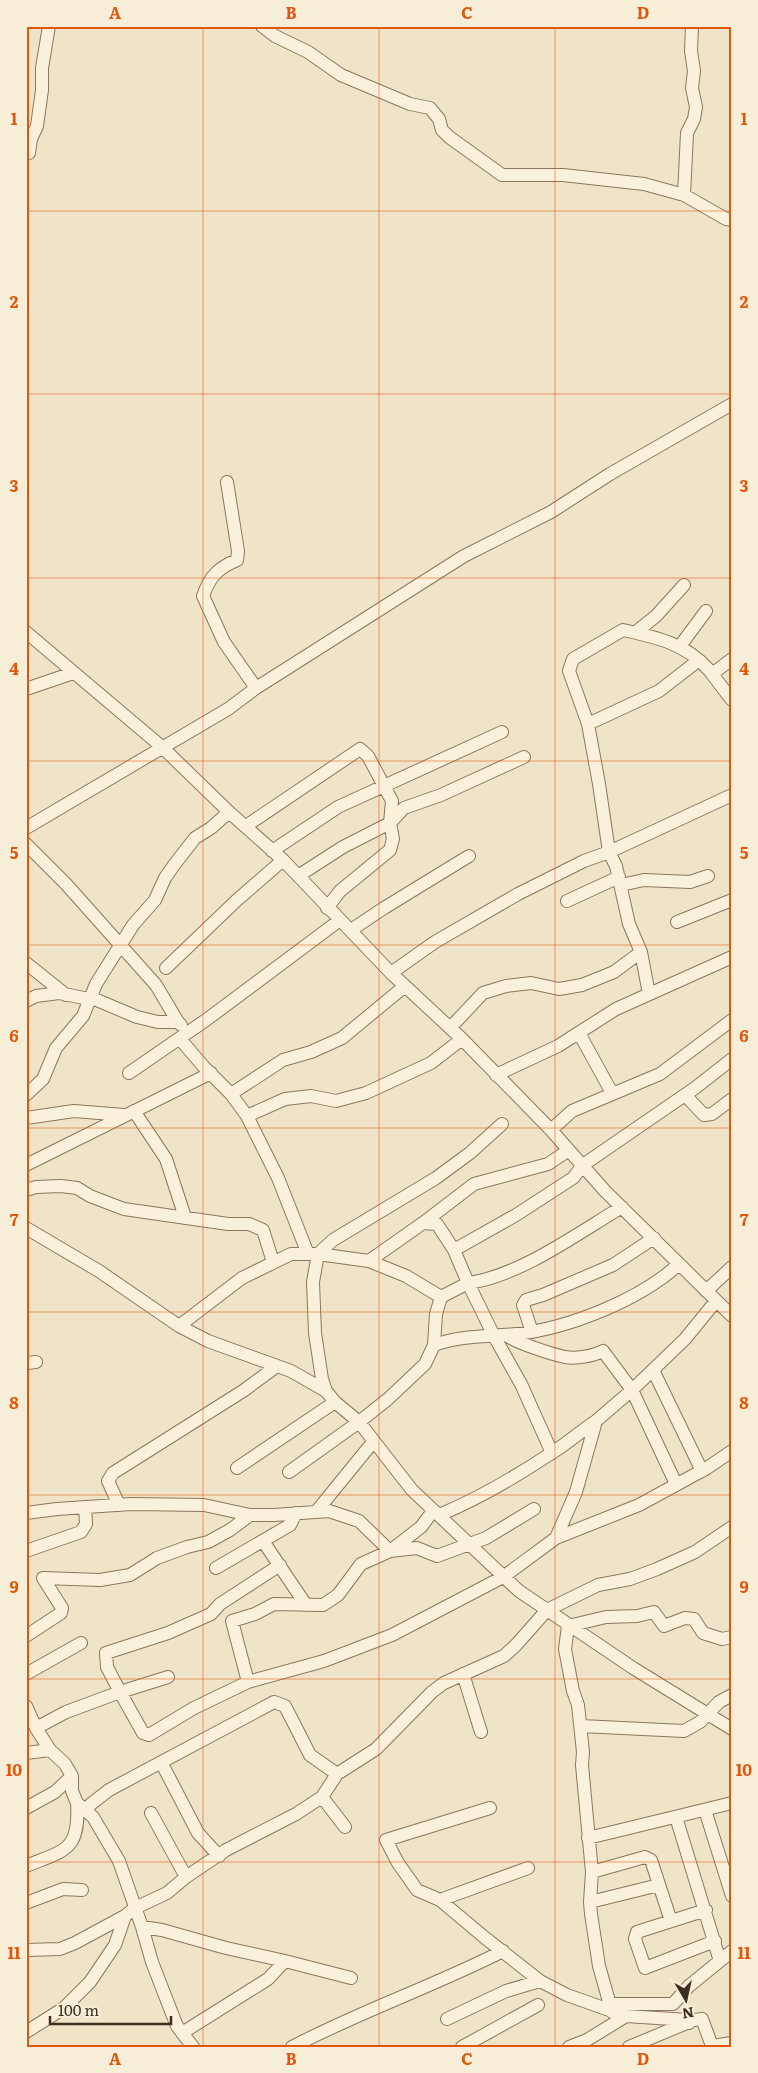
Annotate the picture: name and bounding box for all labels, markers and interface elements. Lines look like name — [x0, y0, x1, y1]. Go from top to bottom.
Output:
text: A — [109, 0, 121, 24]
text: B — [285, 0, 297, 24]
text: C — [461, 0, 473, 24]
text: D — [637, 0, 649, 24]
text: 1 — [11, 106, 18, 130]
text: 1 — [741, 106, 748, 130]
text: 2 — [10, 289, 19, 313]
text: 2 — [740, 289, 749, 313]
text: 3 — [10, 473, 19, 497]
text: 3 — [740, 473, 749, 497]
text: 4 — [9, 656, 19, 680]
text: 4 — [739, 656, 749, 680]
text: 5 — [10, 840, 19, 864]
text: 5 — [740, 840, 749, 864]
text: 6 — [9, 1023, 19, 1047]
text: 6 — [739, 1023, 749, 1047]
text: 7 — [10, 1207, 19, 1231]
text: 7 — [740, 1207, 749, 1231]
text: 8 — [9, 1390, 19, 1414]
text: 8 — [739, 1390, 749, 1414]
text: 9 — [9, 1574, 19, 1598]
text: 9 — [739, 1574, 749, 1598]
text: 10 — [6, 1757, 22, 1781]
text: 10 — [736, 1757, 752, 1781]
text: 11 — [7, 1940, 21, 1964]
text: 11 — [737, 1940, 751, 1964]
north arrow — [660, 1976, 710, 2026]
scale bar — [50, 1993, 171, 2025]
text: 100 m — [58, 1998, 99, 2021]
text: N — [681, 2003, 696, 2025]
text: A — [109, 2046, 121, 2070]
text: B — [285, 2046, 297, 2070]
text: C — [461, 2046, 473, 2070]
text: D — [637, 2046, 649, 2070]

